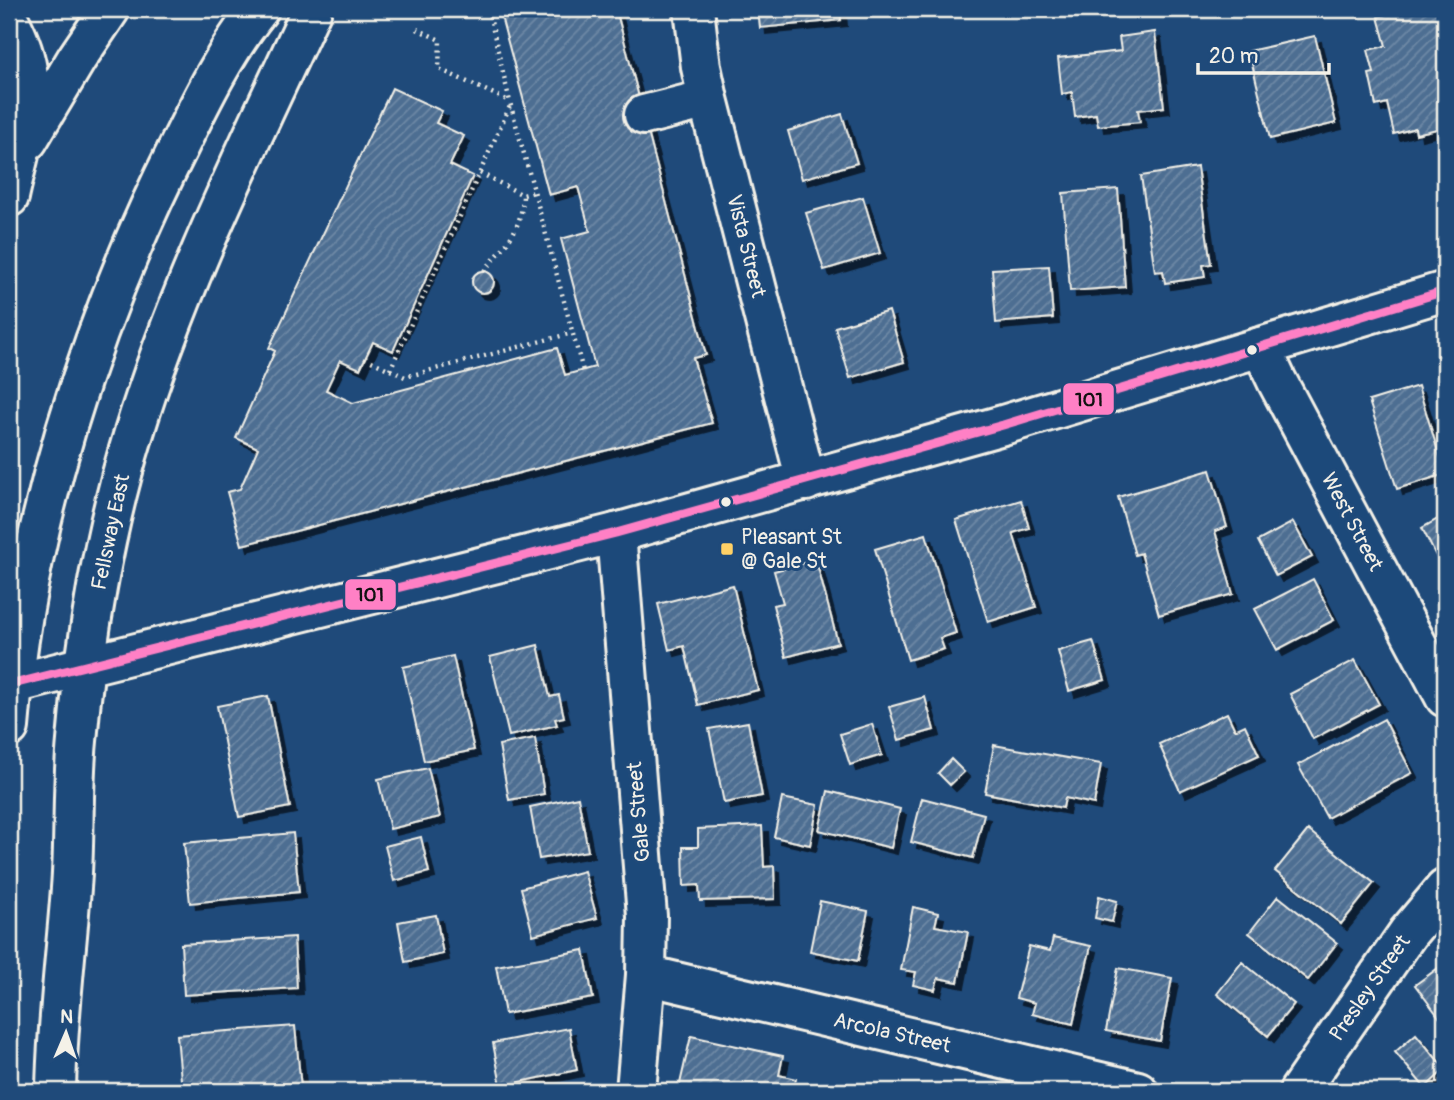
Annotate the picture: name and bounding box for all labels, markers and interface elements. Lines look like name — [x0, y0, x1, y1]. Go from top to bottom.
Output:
scale bar — [1198, 32, 1330, 76]
text: 20 m — [1209, 43, 1258, 70]
street label: Vista Street — [720, 192, 772, 301]
unlabelled marker — [1245, 343, 1259, 357]
line badge: 101 — [1062, 382, 1115, 416]
text: 101 — [1075, 388, 1103, 412]
street label: West Street — [1315, 468, 1389, 576]
street label: Fellsway East — [86, 471, 137, 592]
unlabelled marker — [719, 495, 733, 509]
place label: Pleasant St @ Gale St — [741, 524, 842, 575]
marker: Pleasant St @ Gale St — [719, 541, 735, 557]
line badge: 101 — [344, 578, 397, 611]
text: 101 — [356, 583, 384, 607]
street label: Gale Street — [621, 760, 657, 863]
street label: Presley Street — [1323, 929, 1417, 1046]
north arrow — [32, 998, 102, 1068]
text: N — [60, 1005, 74, 1029]
street label: Arcola Street — [831, 1006, 954, 1060]

